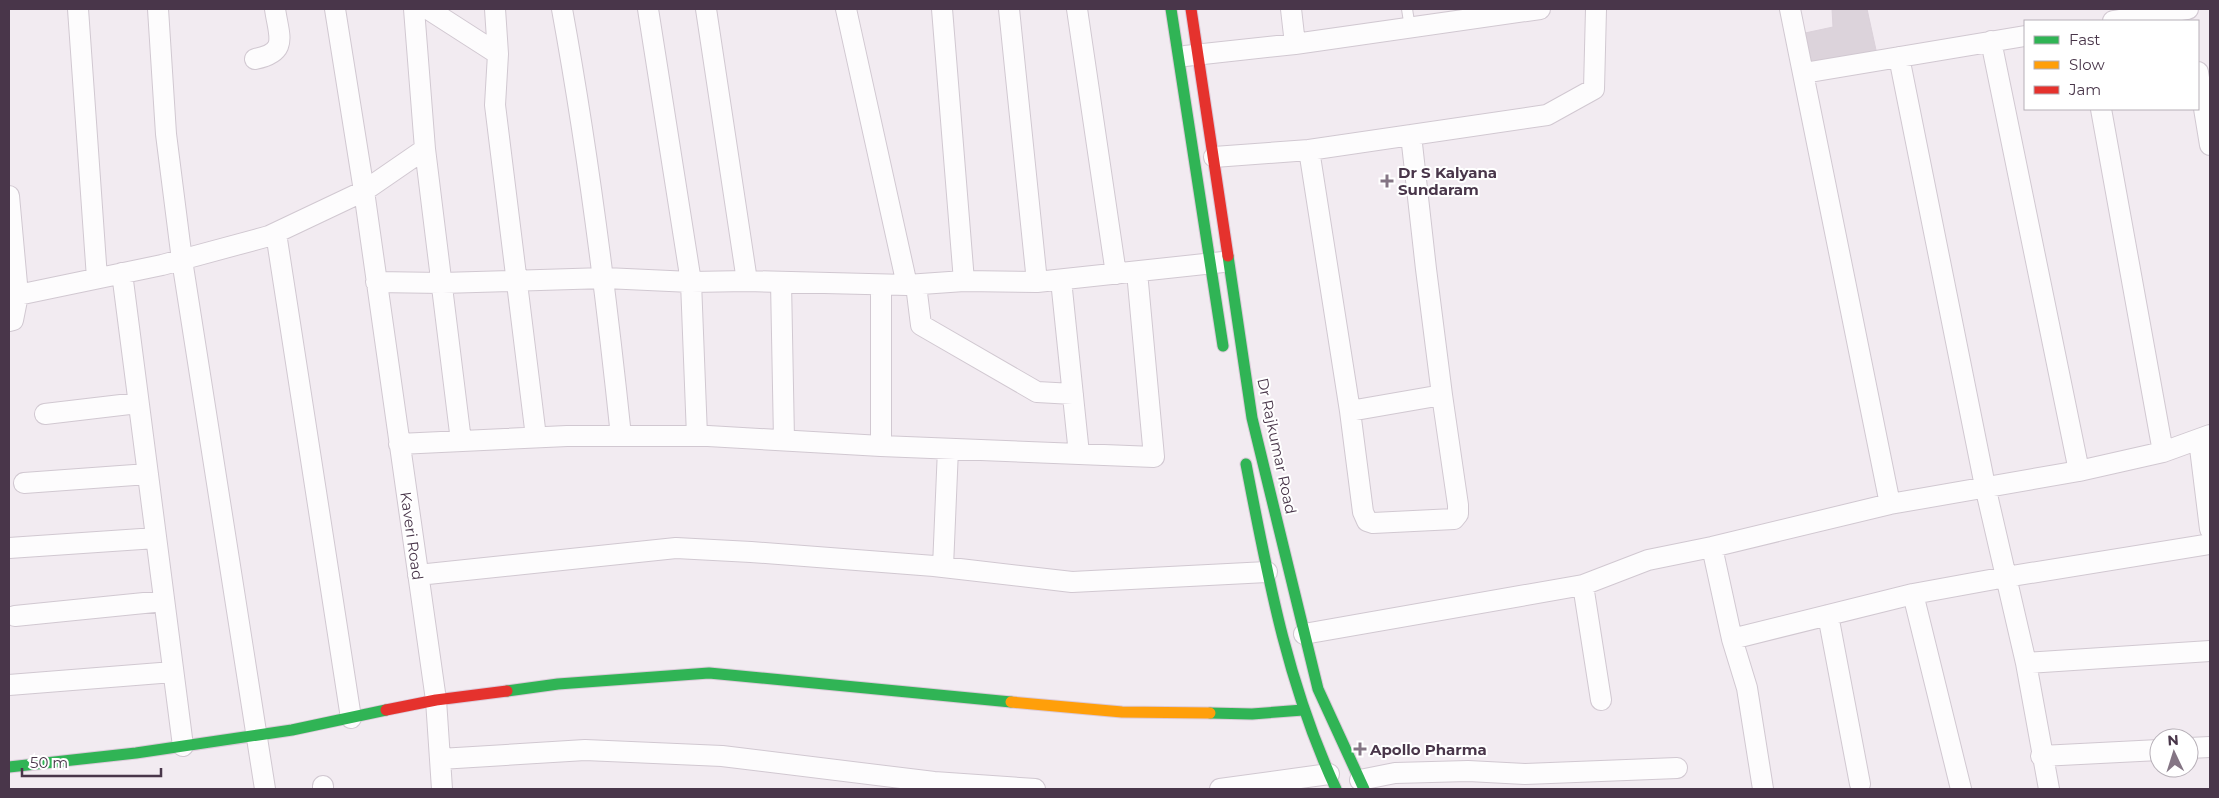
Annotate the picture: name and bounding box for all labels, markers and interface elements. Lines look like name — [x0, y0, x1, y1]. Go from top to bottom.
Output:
legend — [2024, 20, 2199, 110]
text: Fast — [2069, 30, 2100, 49]
text: Slow — [2069, 55, 2105, 74]
text: Jam — [2068, 80, 2101, 99]
place label: Dr S Kalyana Sundaram — [1398, 163, 1497, 199]
marker: Dr S Kalyana Sundaram — [1380, 174, 1394, 188]
street label: Dr Rajkumar Road — [1253, 376, 1301, 516]
street label: Kaveri Road — [396, 491, 428, 581]
north arrow — [2149, 728, 2199, 778]
text: N — [2167, 731, 2179, 749]
place label: Apollo Pharma — [1369, 740, 1487, 759]
marker: Apollo Pharma — [1354, 743, 1366, 755]
scale bar — [22, 746, 161, 778]
text: 50 m — [30, 753, 68, 772]

